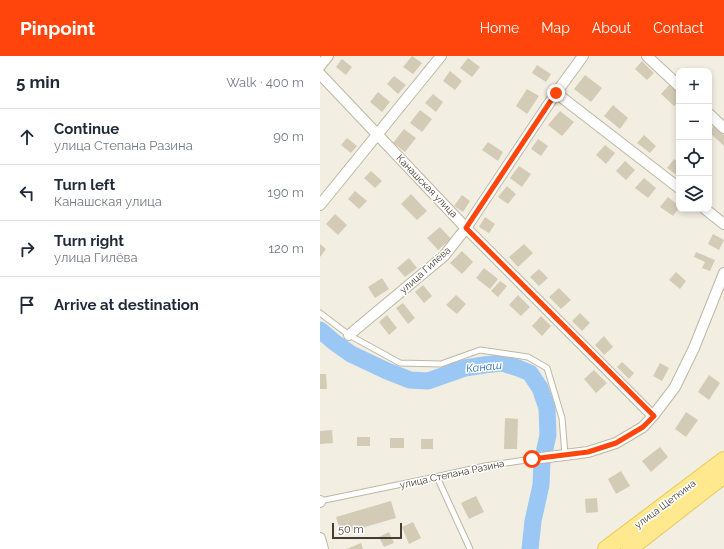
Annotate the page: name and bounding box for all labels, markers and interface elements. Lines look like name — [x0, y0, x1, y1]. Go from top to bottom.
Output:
text: Pinpoint — [20, 17, 95, 39]
text: Home — [480, 20, 519, 36]
text: Map — [541, 20, 570, 36]
text: About — [592, 20, 631, 36]
text: Contact — [653, 20, 704, 36]
map controls — [676, 68, 712, 212]
button: + — [676, 68, 712, 104]
text: 5 min — [16, 72, 60, 92]
text: Walk · 400 m — [226, 75, 304, 90]
route end — [547, 84, 565, 102]
button: − — [676, 104, 712, 140]
text: Continue — [54, 120, 119, 138]
icon: ahead — [16, 126, 38, 148]
text: 90 m — [273, 129, 304, 144]
text: улица Степана Разина — [54, 138, 193, 153]
button: locate — [676, 140, 712, 176]
street label: Канашская улица — [394, 152, 460, 220]
text: Turn left — [54, 176, 115, 194]
button: layers — [676, 176, 712, 212]
icon: left — [16, 182, 38, 204]
text: 190 m — [268, 185, 304, 200]
text: Канашская улица — [54, 194, 162, 209]
text: Turn right — [54, 232, 124, 250]
icon: right — [16, 238, 38, 260]
text: 120 m — [268, 241, 304, 256]
street label: улица Гилёва — [397, 244, 453, 296]
text: улица Гилёва — [54, 250, 138, 265]
icon: arrive — [16, 294, 38, 316]
text: Arrive at destination — [54, 296, 199, 314]
water label: Канаш — [466, 359, 503, 375]
route start — [523, 450, 541, 468]
street label: улица Степана Разина — [399, 458, 505, 490]
street label: улица Щеткина — [632, 477, 698, 531]
scale bar — [332, 521, 402, 540]
text: 50 m — [338, 523, 364, 536]

